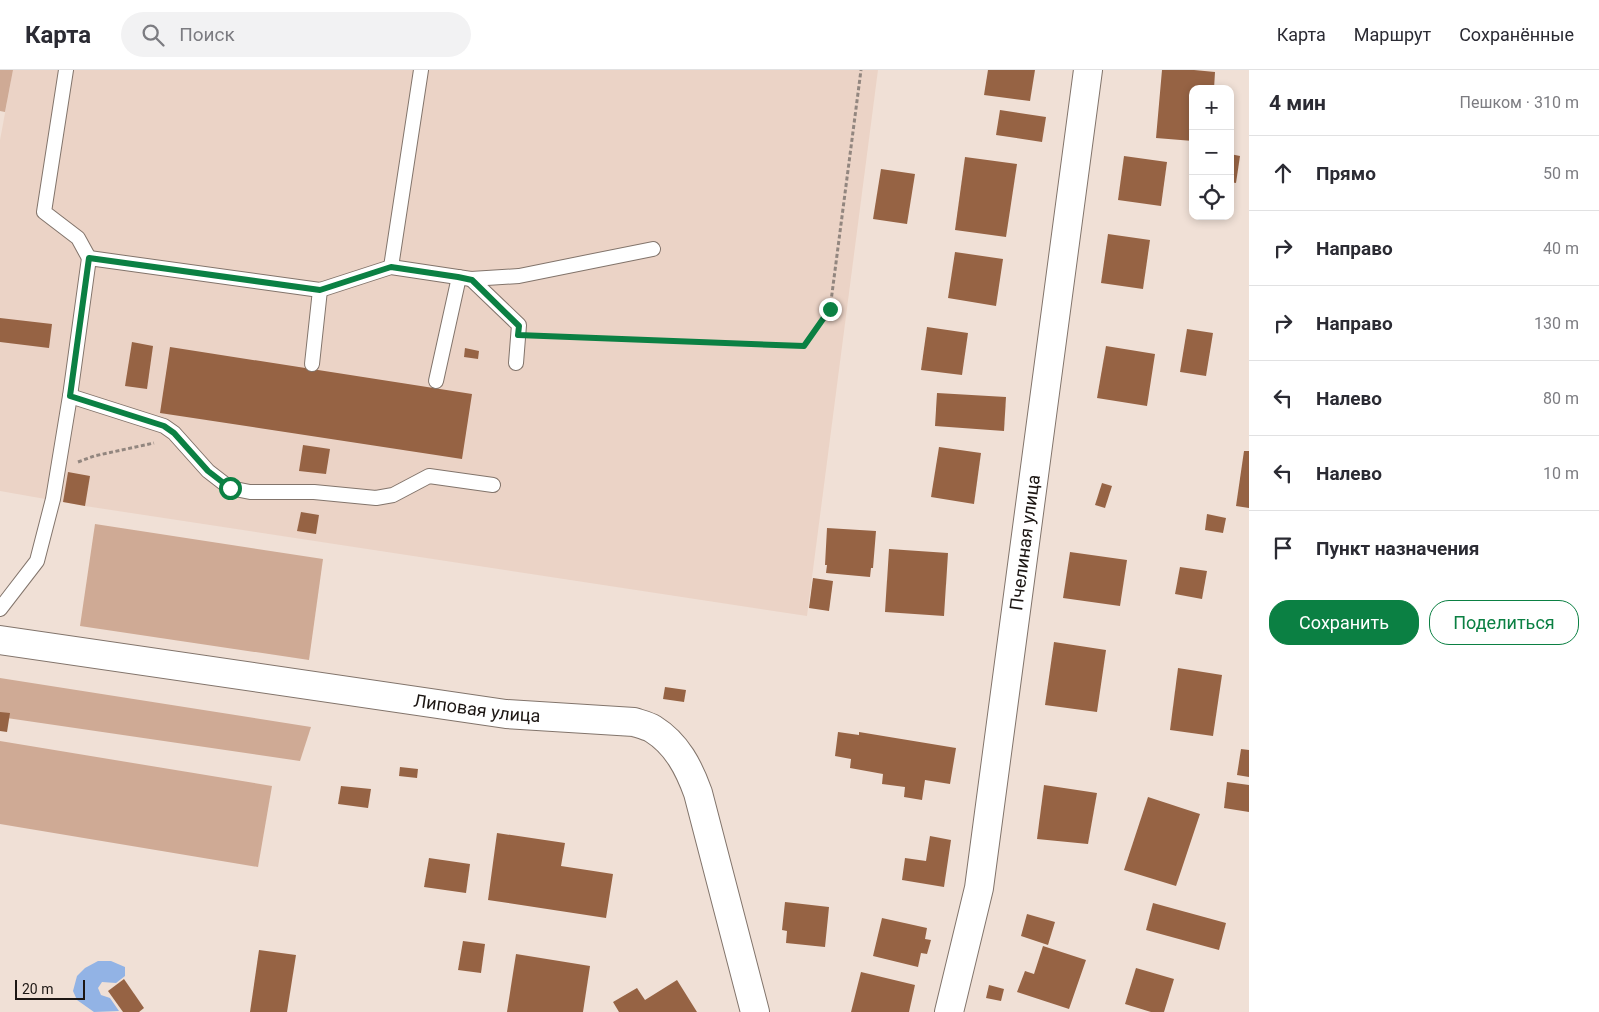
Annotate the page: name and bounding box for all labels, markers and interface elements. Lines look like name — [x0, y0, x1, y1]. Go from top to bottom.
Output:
search box — [121, 12, 471, 57]
text: Карта — [25, 21, 91, 49]
icon: search — [139, 21, 167, 49]
text: Поиск — [179, 23, 235, 46]
text: Карта — [1277, 24, 1326, 45]
text: Маршрут — [1354, 24, 1431, 45]
text: Сохранённые — [1459, 24, 1574, 45]
map controls — [1189, 85, 1234, 220]
button: + — [1189, 85, 1234, 130]
text: 4 мин — [1269, 91, 1326, 115]
text: Пешком · 310 m — [1460, 93, 1579, 112]
button: − — [1189, 130, 1234, 175]
icon: ahead — [1269, 159, 1297, 187]
text: Прямо — [1316, 162, 1376, 185]
text: 50 m — [1543, 164, 1579, 183]
button: locate — [1189, 175, 1234, 220]
icon: right — [1269, 234, 1297, 262]
text: Направо — [1316, 237, 1393, 260]
text: 40 m — [1543, 239, 1579, 258]
route end — [819, 298, 842, 321]
icon: right — [1269, 309, 1297, 337]
text: Направо — [1316, 312, 1393, 335]
text: 130 m — [1534, 314, 1579, 333]
icon: left — [1269, 384, 1297, 412]
text: Налево — [1316, 387, 1382, 410]
text: 80 m — [1543, 389, 1579, 408]
icon: left — [1269, 459, 1297, 487]
text: Налево — [1316, 462, 1382, 485]
text: 10 m — [1543, 464, 1579, 483]
street label: Пчелиная улица — [1005, 473, 1044, 612]
route start — [219, 477, 242, 500]
icon: arrive — [1269, 534, 1297, 562]
text: Пункт назначения — [1316, 537, 1479, 560]
button: Сохранить — [1269, 600, 1419, 645]
button: Поделиться — [1429, 600, 1579, 645]
street label: Липовая улица — [412, 690, 541, 726]
scale bar — [15, 977, 85, 1000]
text: 20 m — [22, 981, 54, 997]

